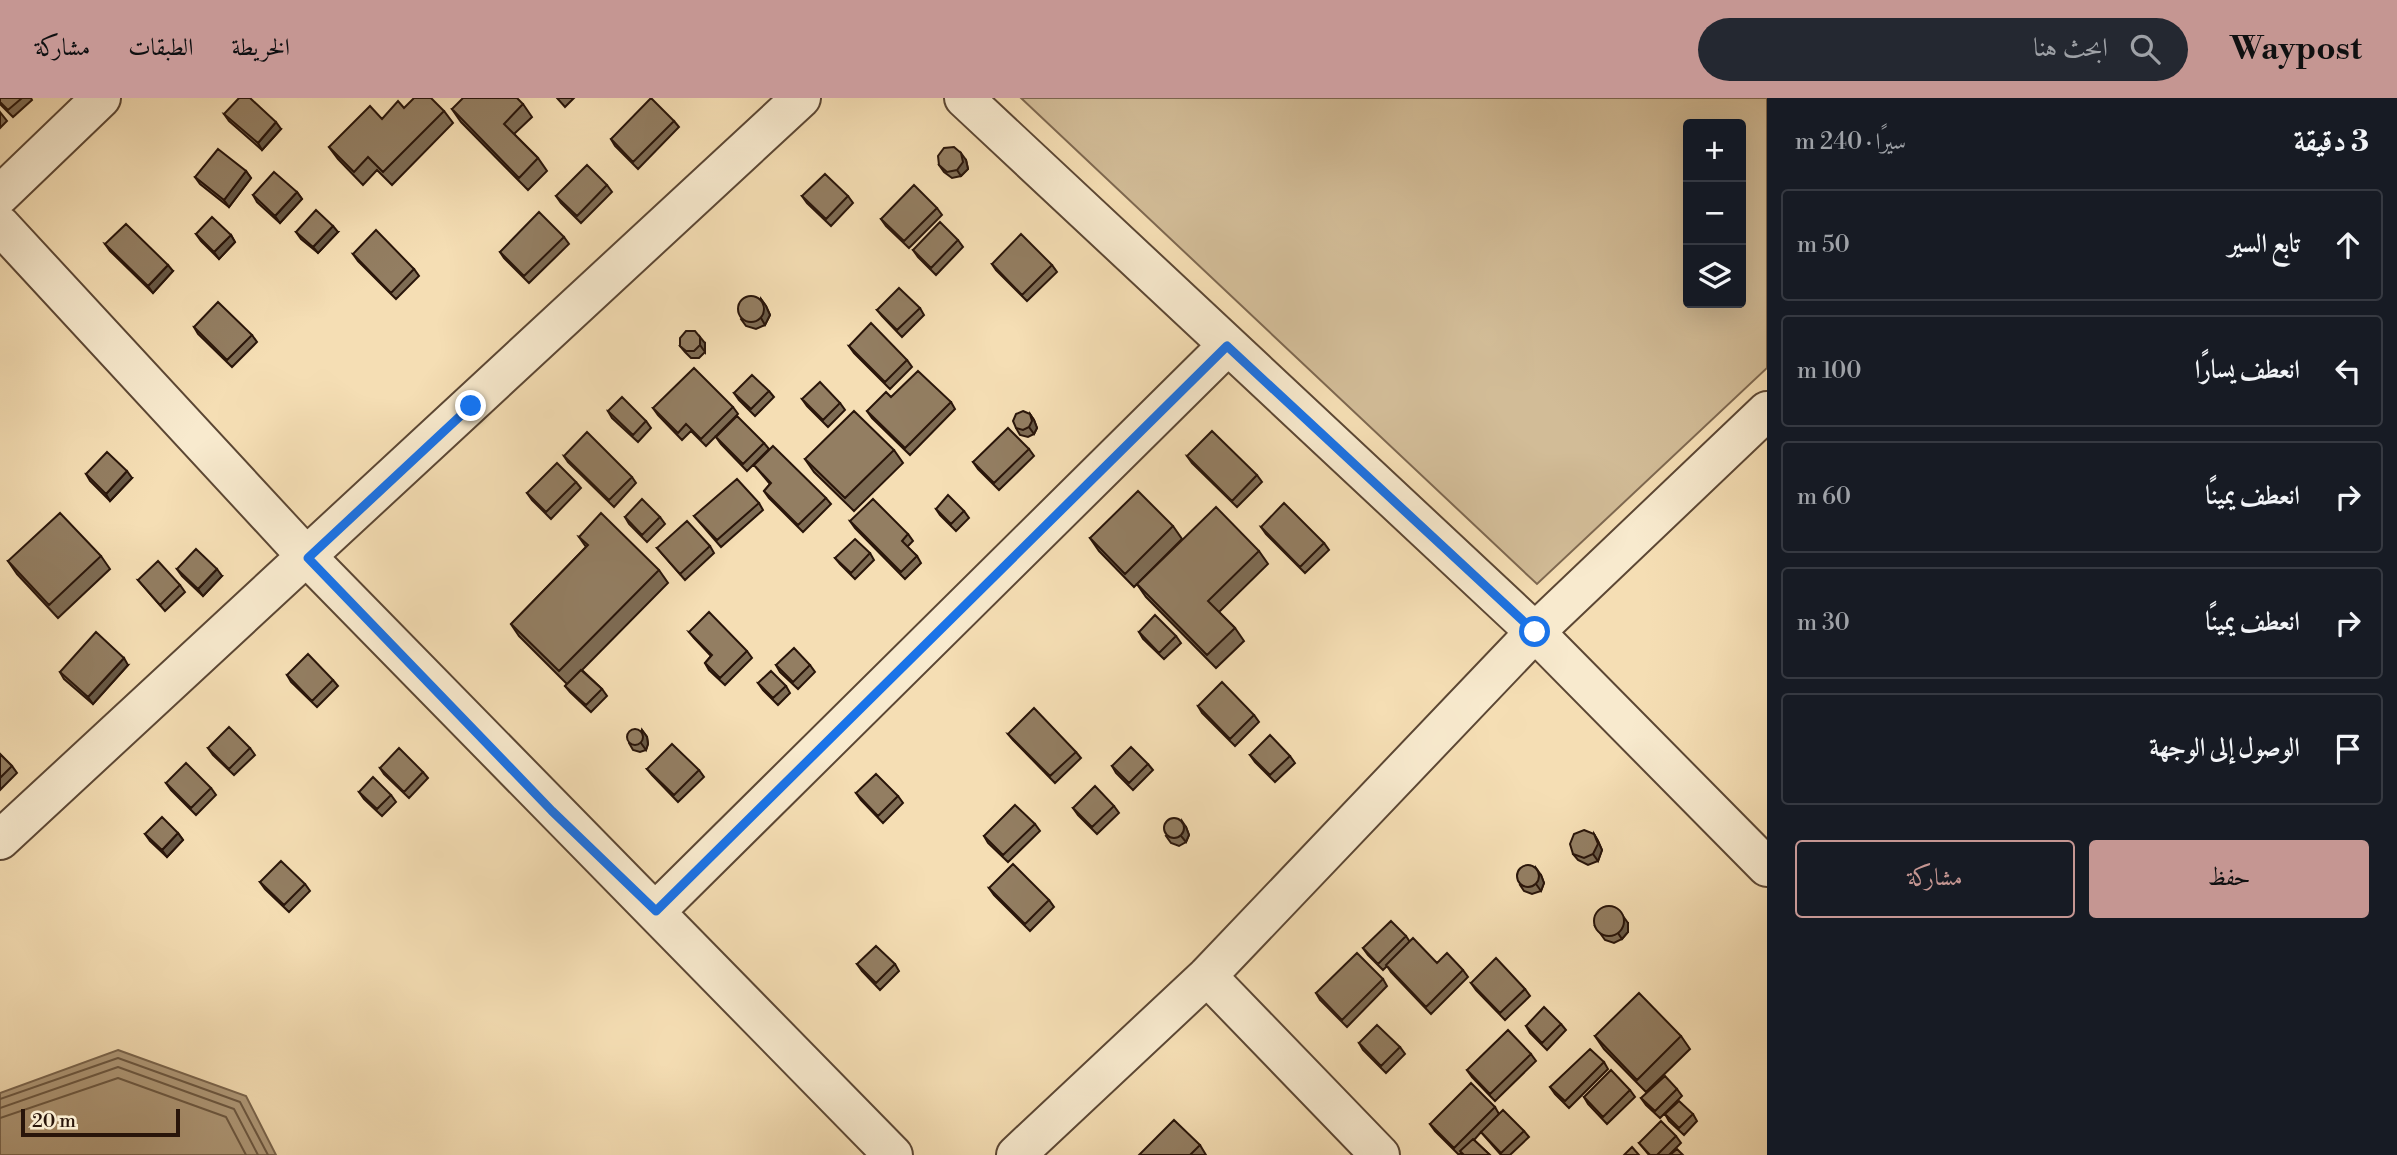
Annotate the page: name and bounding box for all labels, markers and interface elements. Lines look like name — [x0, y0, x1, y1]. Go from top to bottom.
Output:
search box — [1698, 18, 2188, 81]
text: Waypost — [2230, 29, 2362, 70]
icon: search — [2126, 30, 2164, 68]
text: ابحث هنا — [2033, 32, 2108, 64]
text: مشاركة — [35, 33, 90, 63]
text: الطبقات — [128, 33, 194, 63]
text: الخريطة — [232, 33, 290, 63]
map controls — [1683, 119, 1746, 308]
button: + — [1683, 119, 1746, 182]
text: 3 دقيقة — [2294, 123, 2369, 161]
text: سيرًا · 240 m — [1795, 128, 1906, 156]
button: − — [1683, 182, 1746, 245]
icon: ahead — [2329, 226, 2367, 264]
text: تابع السير — [2228, 228, 2300, 260]
text: 50 m — [1797, 231, 1850, 259]
button: layers — [1683, 245, 1746, 308]
icon: left — [2329, 352, 2367, 390]
text: انعطف يسارًا — [2195, 354, 2300, 386]
text: 100 m — [1797, 357, 1862, 385]
route end — [455, 390, 486, 421]
icon: right — [2329, 478, 2367, 516]
text: انعطف يمينًا — [2205, 480, 2300, 512]
text: 60 m — [1797, 483, 1851, 511]
icon: right — [2329, 604, 2367, 642]
text: انعطف يمينًا — [2205, 606, 2300, 638]
text: 30 m — [1797, 609, 1850, 637]
route start — [1519, 616, 1550, 647]
icon: arrive — [2329, 730, 2367, 768]
text: الوصول إلى الوجهة — [2149, 732, 2300, 764]
button: مشاركة — [1795, 840, 2075, 918]
button: حفظ — [2089, 840, 2369, 918]
scale bar — [21, 1106, 180, 1138]
text: 20 m — [32, 1109, 76, 1133]

